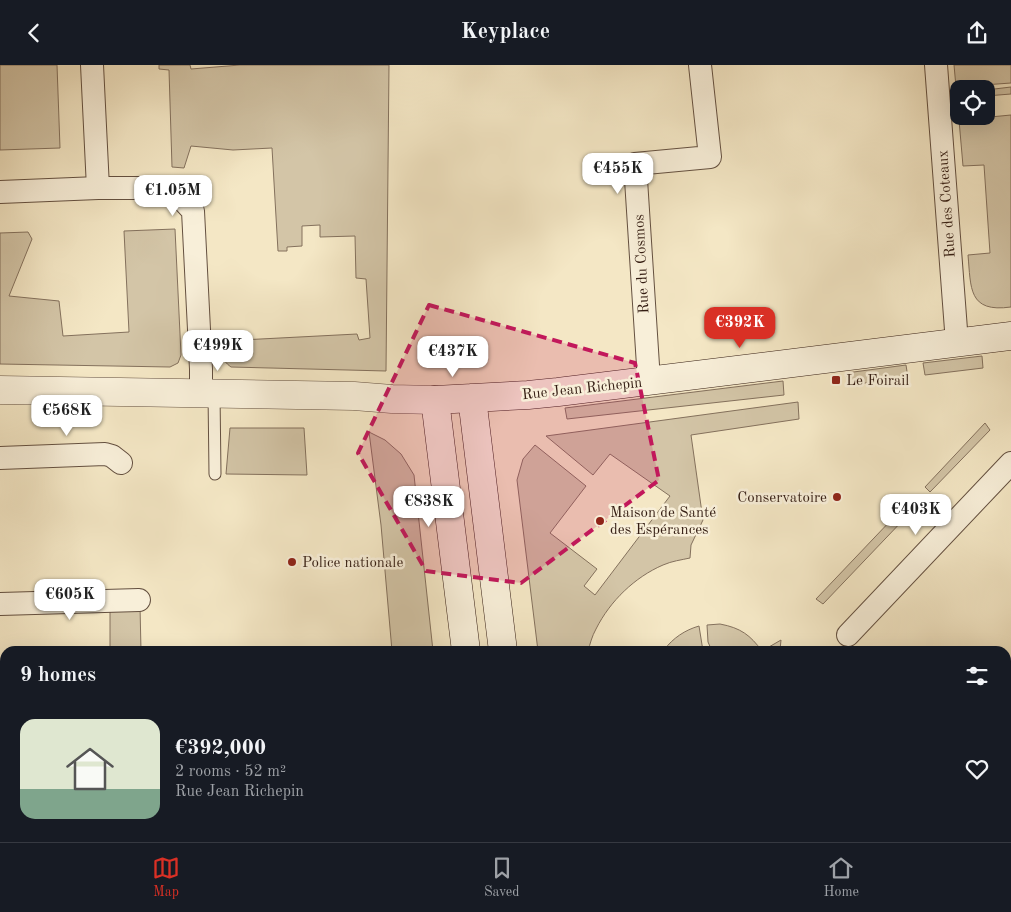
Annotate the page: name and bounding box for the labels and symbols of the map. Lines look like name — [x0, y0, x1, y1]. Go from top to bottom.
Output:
street label: Rue des Coteaux — [936, 149, 959, 258]
pin: €455K — [583, 153, 653, 195]
pin: €1.05M — [132, 175, 214, 217]
street label: Rue du Cosmos — [632, 214, 653, 314]
pin: €392K — [705, 307, 775, 349]
pin: €499K — [183, 329, 253, 372]
pin: €437K — [418, 335, 488, 378]
marker: Le Foirail — [830, 374, 842, 386]
place label: Le Foirail — [846, 374, 909, 389]
street label: Rue Jean Richepin — [521, 376, 643, 403]
pin: €568K — [32, 395, 102, 437]
pin: €838K — [394, 485, 464, 528]
place label: Conservatoire — [737, 491, 827, 506]
marker: Conservatoire — [831, 491, 843, 503]
pin: €403K — [881, 493, 951, 536]
place label: Maison de Santé des Espérances — [610, 506, 716, 538]
marker: Maison de Santé des Espérances — [594, 515, 606, 527]
marker: Police nationale — [286, 556, 298, 568]
place label: Police nationale — [302, 556, 403, 571]
pin: €605K — [35, 579, 105, 621]

